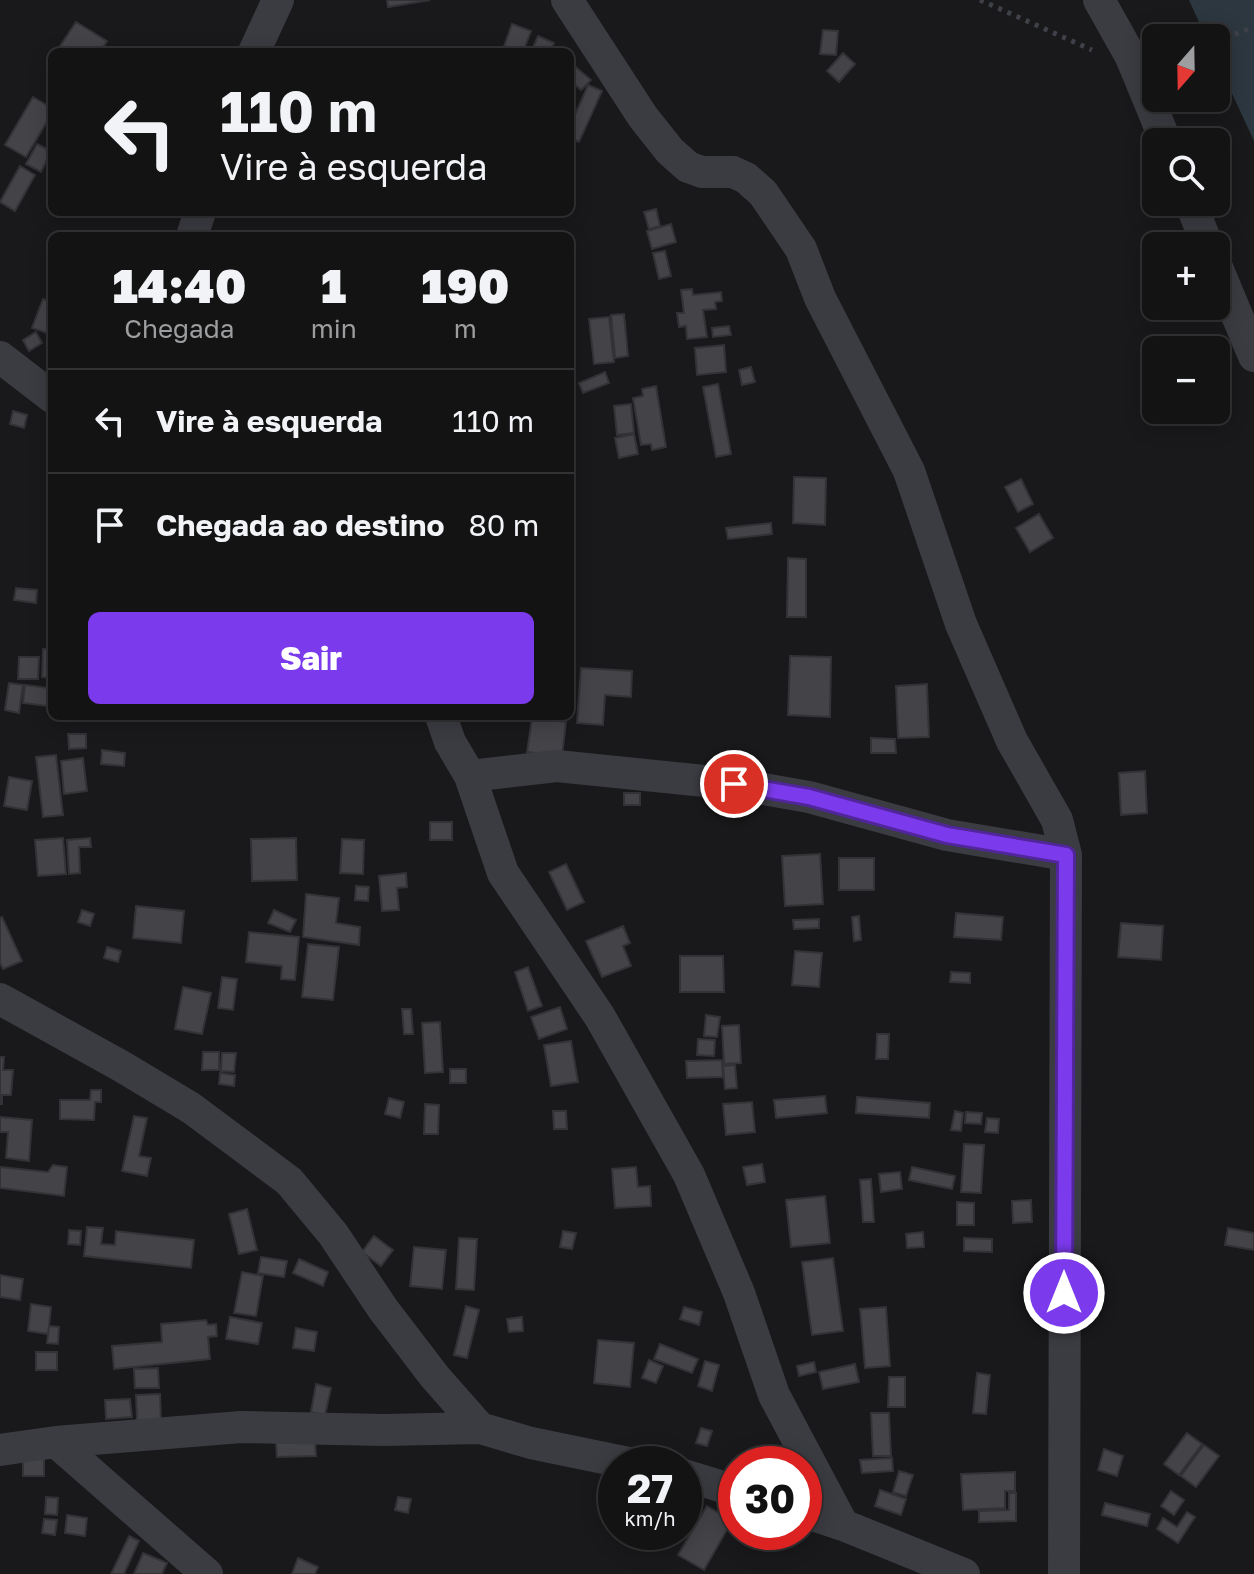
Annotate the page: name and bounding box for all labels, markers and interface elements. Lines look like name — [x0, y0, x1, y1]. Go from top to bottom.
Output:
north arrow — [1142, 24, 1230, 112]
map controls — [1142, 24, 1230, 424]
text: 110 m — [220, 77, 377, 144]
icon: left — [88, 80, 192, 184]
button: search — [1142, 128, 1230, 216]
text: Vire à esquerda — [220, 145, 488, 188]
button: + — [1142, 232, 1230, 320]
text: 14:40 — [112, 256, 246, 314]
text: 1 — [321, 256, 346, 314]
text: 190 — [421, 256, 509, 314]
text: Chegada — [124, 313, 234, 344]
text: min — [311, 313, 357, 344]
text: m — [454, 313, 477, 344]
button: − — [1142, 336, 1230, 424]
icon: left — [88, 399, 132, 443]
text: Vire à esquerda — [156, 403, 382, 439]
text: 110 m — [452, 403, 534, 439]
icon: arrive — [88, 503, 132, 547]
text: Chegada ao destino — [156, 507, 444, 543]
text: 80 m — [468, 507, 539, 543]
button: Sair — [88, 612, 534, 704]
pin — [700, 750, 768, 818]
icon: arrive — [712, 762, 756, 806]
position arrow — [1022, 1251, 1106, 1335]
speed limit sign: 30 — [718, 1446, 822, 1550]
text: 27 — [627, 1464, 673, 1512]
text: km/h — [625, 1506, 675, 1530]

